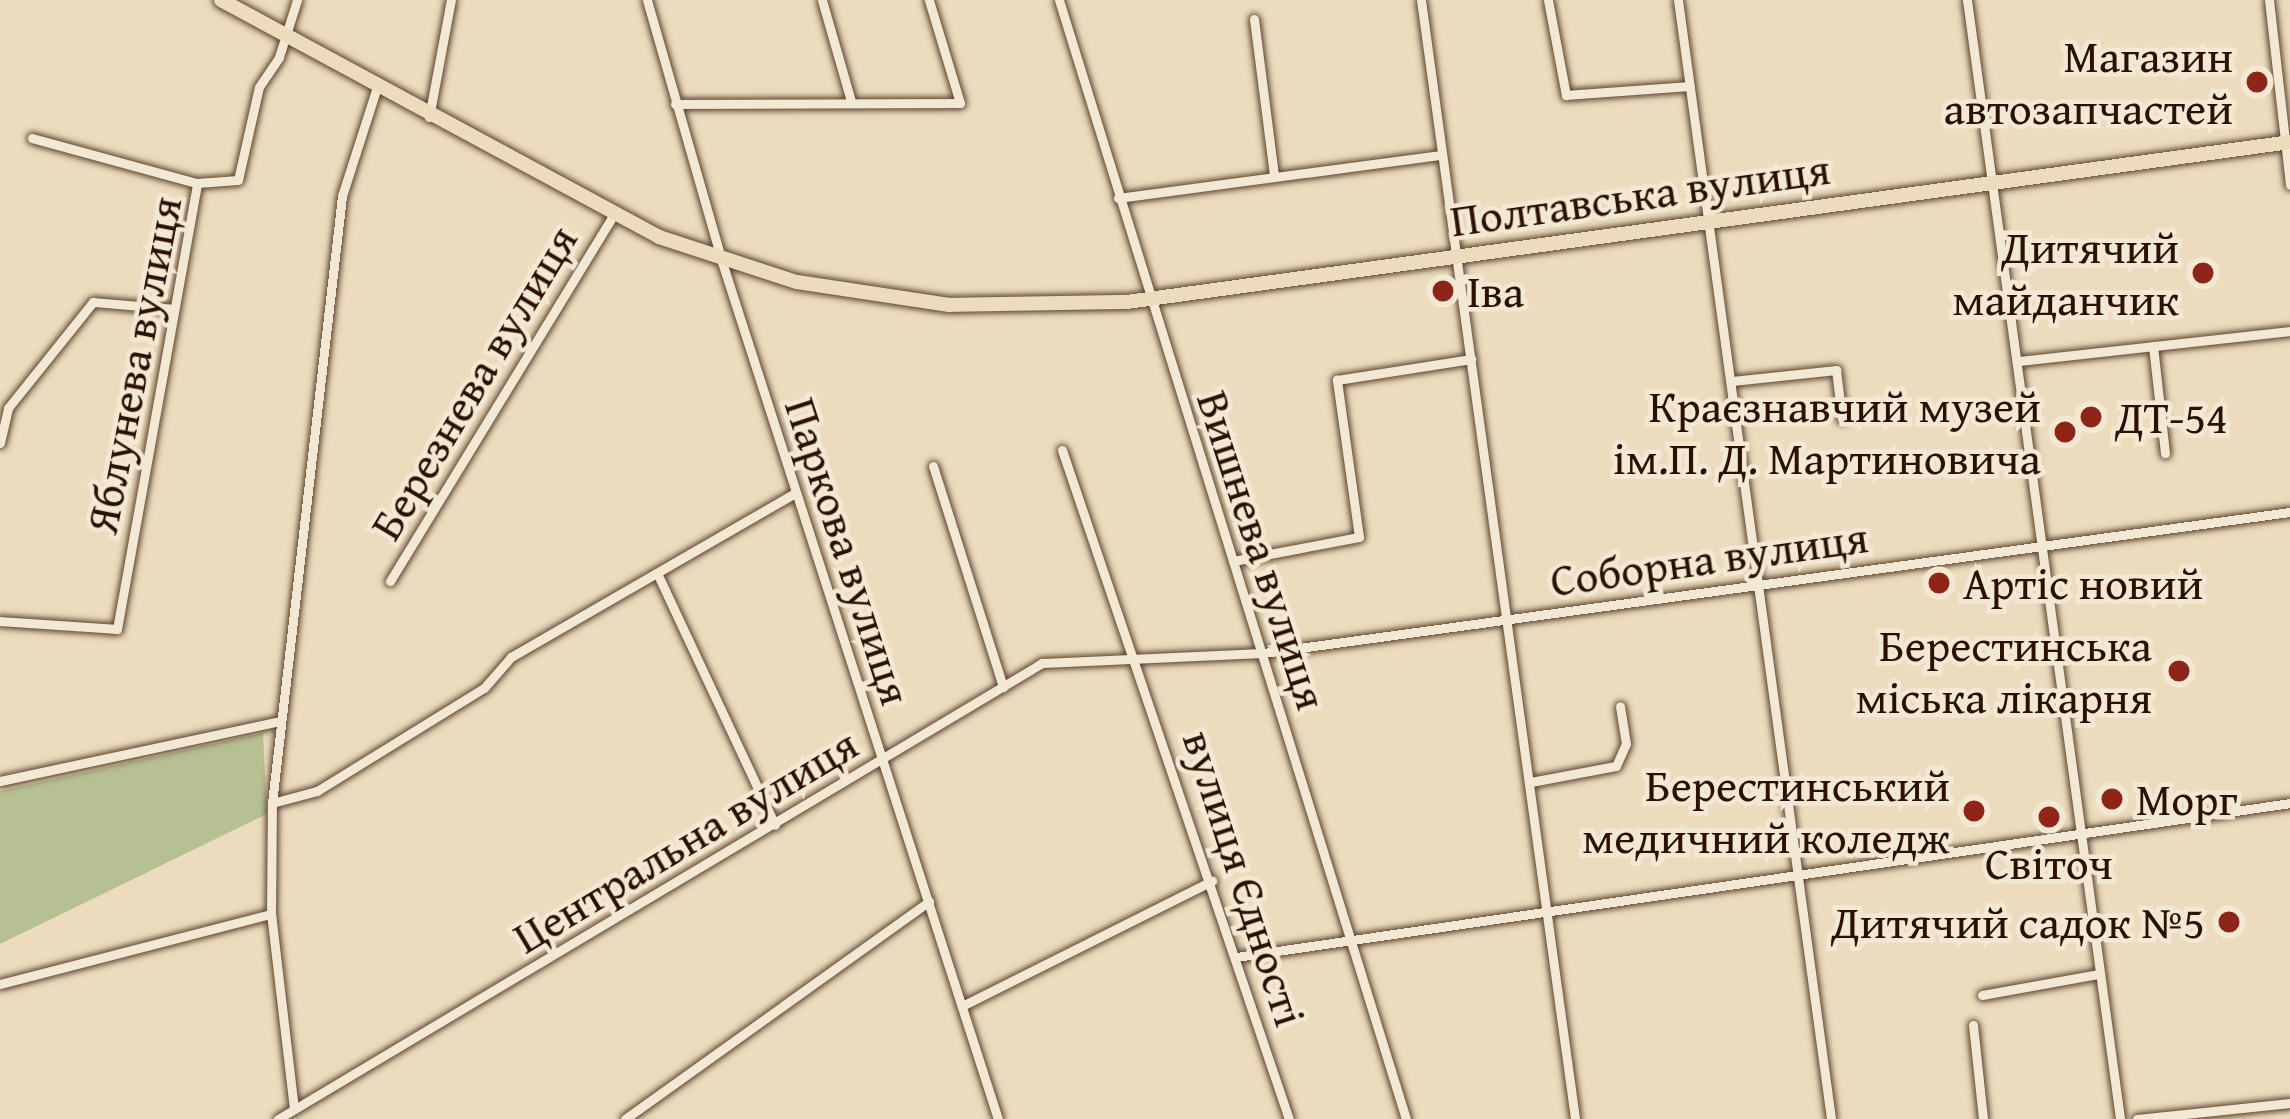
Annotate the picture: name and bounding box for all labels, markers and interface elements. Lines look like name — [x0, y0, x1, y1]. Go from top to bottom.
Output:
place label: Магазин автозапчастей — [1944, 29, 2233, 135]
marker: Магазин автозапчастей — [2244, 69, 2270, 95]
street label: Полтавська вулиця — [1447, 141, 1833, 247]
street label: Яблунева вулиця — [74, 192, 192, 538]
street label: Березнева вулиця — [358, 215, 588, 549]
place label: Дитячий майданчик — [1952, 220, 2179, 326]
marker: Дитячий майданчик — [2190, 260, 2216, 286]
place label: Іва — [1467, 264, 1524, 318]
marker: Іва — [1430, 278, 1456, 304]
place label: Краєзнавчий музей ім.П. Д. Мартиновича — [1613, 379, 2041, 485]
street label: Вишнева вулиця — [1186, 384, 1340, 716]
place label: ДТ-54 — [2115, 390, 2228, 444]
street label: Паркова вулиця — [774, 391, 924, 711]
marker: ДТ-54 — [2078, 404, 2104, 430]
marker: Краєзнавчий музей ім.П. Д. Мартиновича — [2052, 419, 2078, 445]
street label: Соборна вулиця — [1547, 509, 1871, 607]
place label: Артіс новий — [1963, 556, 2203, 610]
marker: Артіс новий — [1926, 570, 1952, 596]
place label: Берестинська міська лікарня — [1856, 618, 2152, 724]
marker: Берестинська міська лікарня — [2163, 655, 2195, 687]
street label: Центральна вулиця — [503, 716, 867, 964]
street label: вулиця Єдності — [1172, 724, 1318, 1032]
place label: Берестинський медичний коледж — [1582, 758, 1950, 864]
place label: Морг — [2136, 772, 2238, 826]
marker: Морг — [2099, 786, 2125, 812]
marker: Берестинський медичний коледж — [1961, 798, 1987, 824]
marker: Світоч — [2036, 804, 2062, 830]
place label: Світоч — [1985, 836, 2113, 890]
place label: Дитячий садок №5 — [1831, 895, 2205, 949]
marker: Дитячий садок №5 — [2216, 909, 2242, 935]

